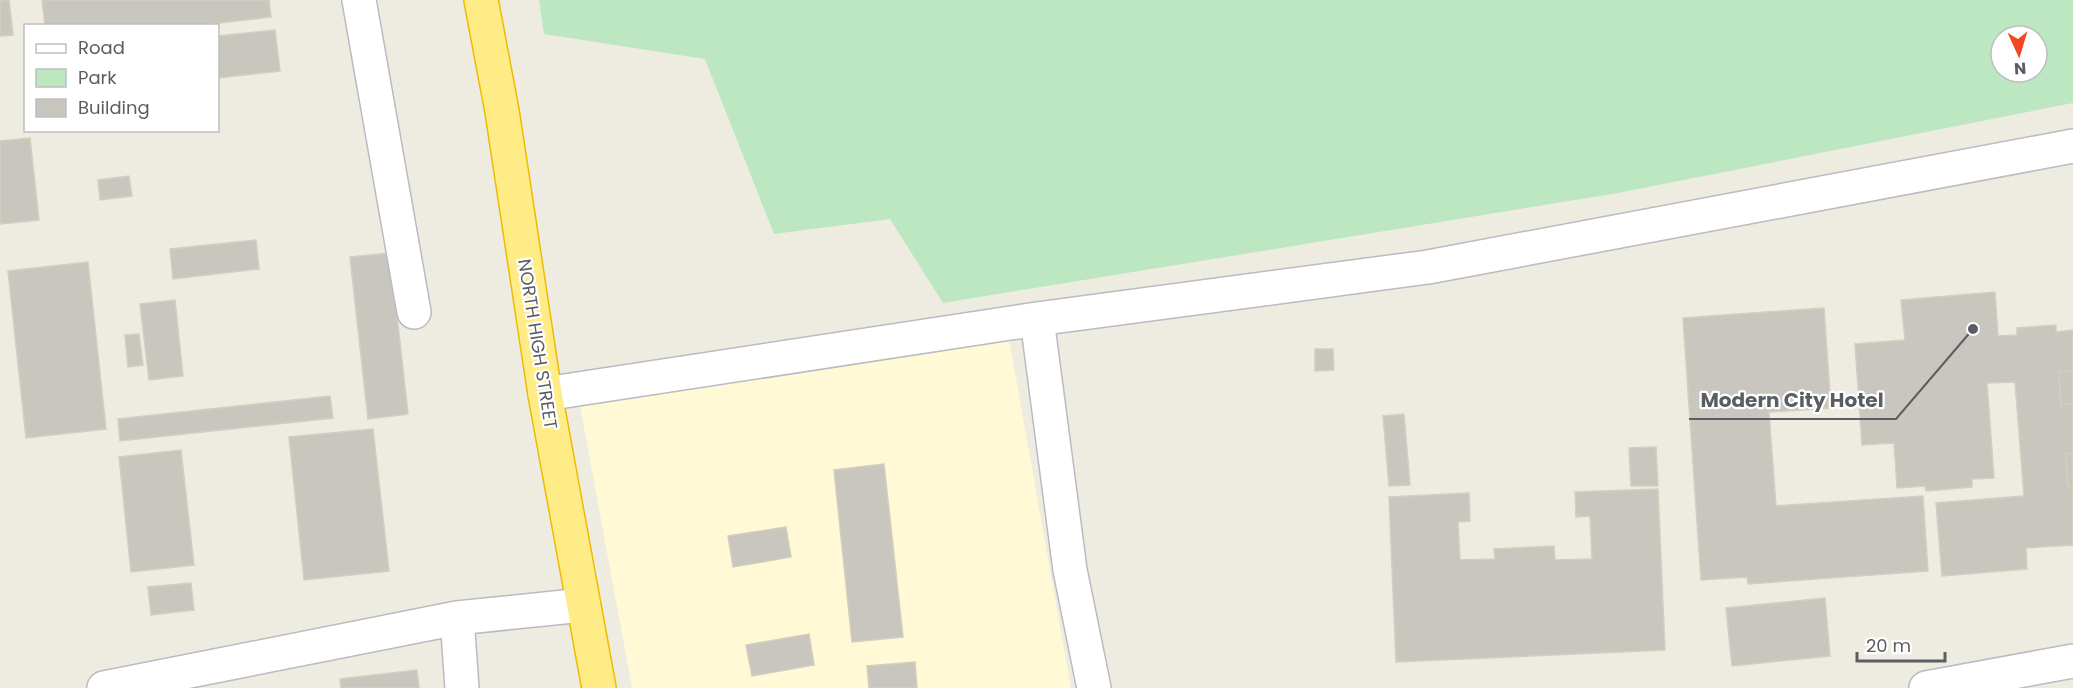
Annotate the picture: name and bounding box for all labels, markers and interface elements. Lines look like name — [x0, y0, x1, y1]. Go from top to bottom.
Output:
legend — [24, 24, 219, 132]
north arrow — [1989, 24, 2049, 84]
text: Road — [78, 35, 125, 60]
text: N — [2013, 57, 2027, 80]
text: Park — [78, 65, 117, 90]
text: Building — [78, 95, 150, 120]
street label: NORTH HIGH STREET — [512, 257, 564, 431]
callout: Modern City Hotel — [1689, 381, 1896, 419]
text: Modern City Hotel — [1700, 386, 1884, 414]
scale bar — [1857, 625, 1946, 663]
text: 20 m — [1866, 633, 1911, 658]

